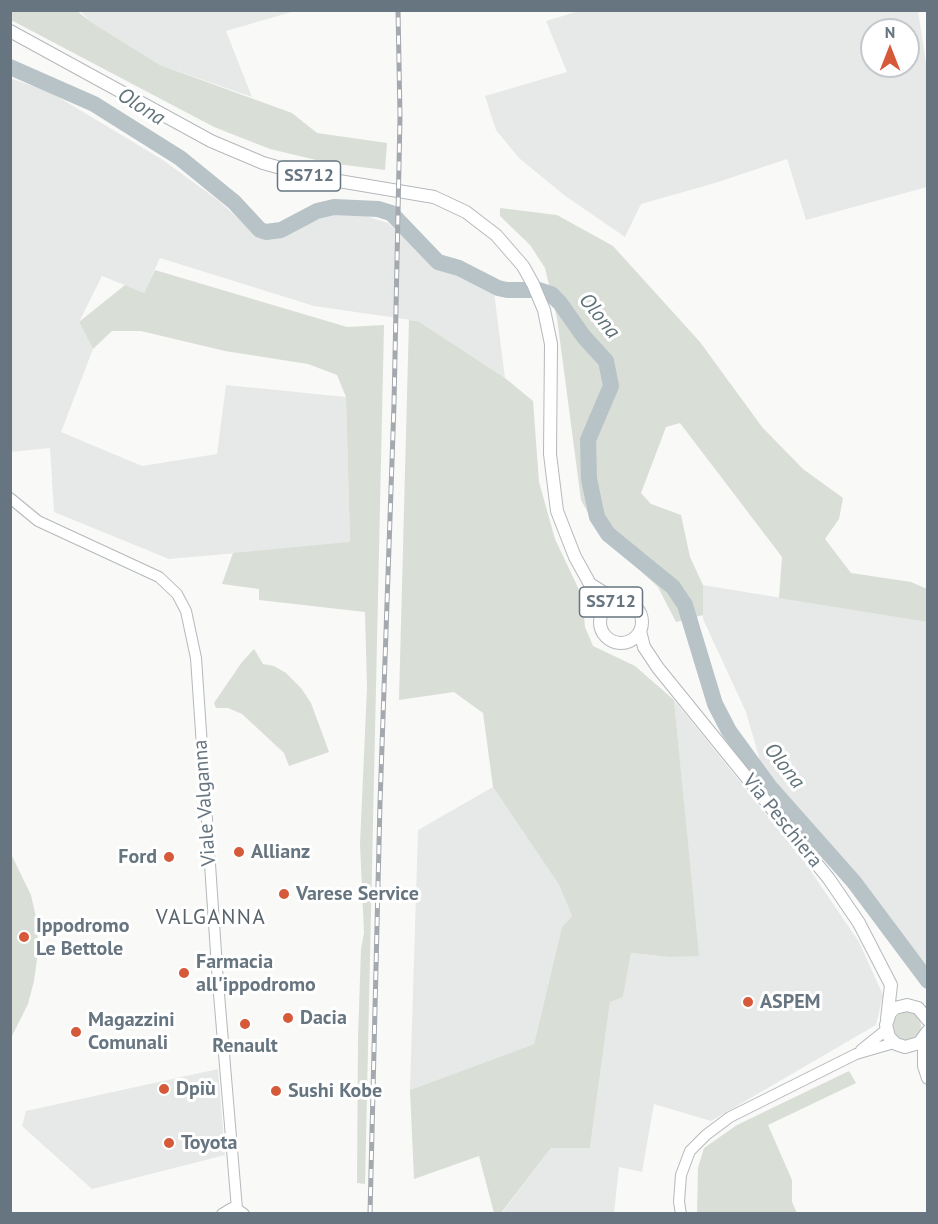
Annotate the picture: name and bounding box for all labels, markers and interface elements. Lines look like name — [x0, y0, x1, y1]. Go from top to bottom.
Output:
north arrow — [860, 18, 920, 78]
text: N — [885, 22, 895, 42]
water label: Olona — [113, 83, 169, 131]
road number: SS712 — [278, 161, 340, 191]
water label: Olona — [573, 288, 625, 344]
road number: SS712 — [580, 587, 642, 617]
water label: Olona — [758, 738, 810, 794]
street label: Viale Valganna — [189, 739, 221, 867]
street label: Via Peschiera — [737, 769, 827, 873]
place label: Allianz — [251, 840, 310, 864]
place label: Ford — [118, 845, 157, 869]
marker: Allianz — [232, 845, 246, 859]
marker: Ford — [162, 850, 176, 864]
place label: Varese Service — [296, 882, 419, 906]
marker: Varese Service — [277, 887, 291, 901]
district label: VALGANNA — [156, 905, 266, 931]
place label: Ippodromo Le Bettole — [36, 914, 129, 961]
marker: Ippodromo Le Bettole — [17, 930, 31, 944]
place label: Farmacia all'ippodromo — [196, 950, 316, 997]
marker: Farmacia all'ippodromo — [177, 966, 191, 980]
place label: ASPEM — [760, 990, 821, 1014]
marker: ASPEM — [741, 995, 755, 1009]
place label: Dacia — [300, 1006, 347, 1030]
place label: Magazzini Comunali — [88, 1008, 175, 1055]
marker: Dacia — [281, 1011, 295, 1025]
marker: Renault — [238, 1017, 252, 1031]
marker: Magazzini Comunali — [69, 1025, 83, 1039]
place label: Renault — [212, 1034, 278, 1058]
place label: Dpiù — [176, 1077, 216, 1101]
place label: Sushi Kobe — [288, 1079, 382, 1103]
marker: Dpiù — [157, 1082, 171, 1096]
marker: Sushi Kobe — [269, 1084, 283, 1098]
place label: Toyota — [181, 1131, 237, 1155]
marker: Toyota — [162, 1136, 176, 1150]

